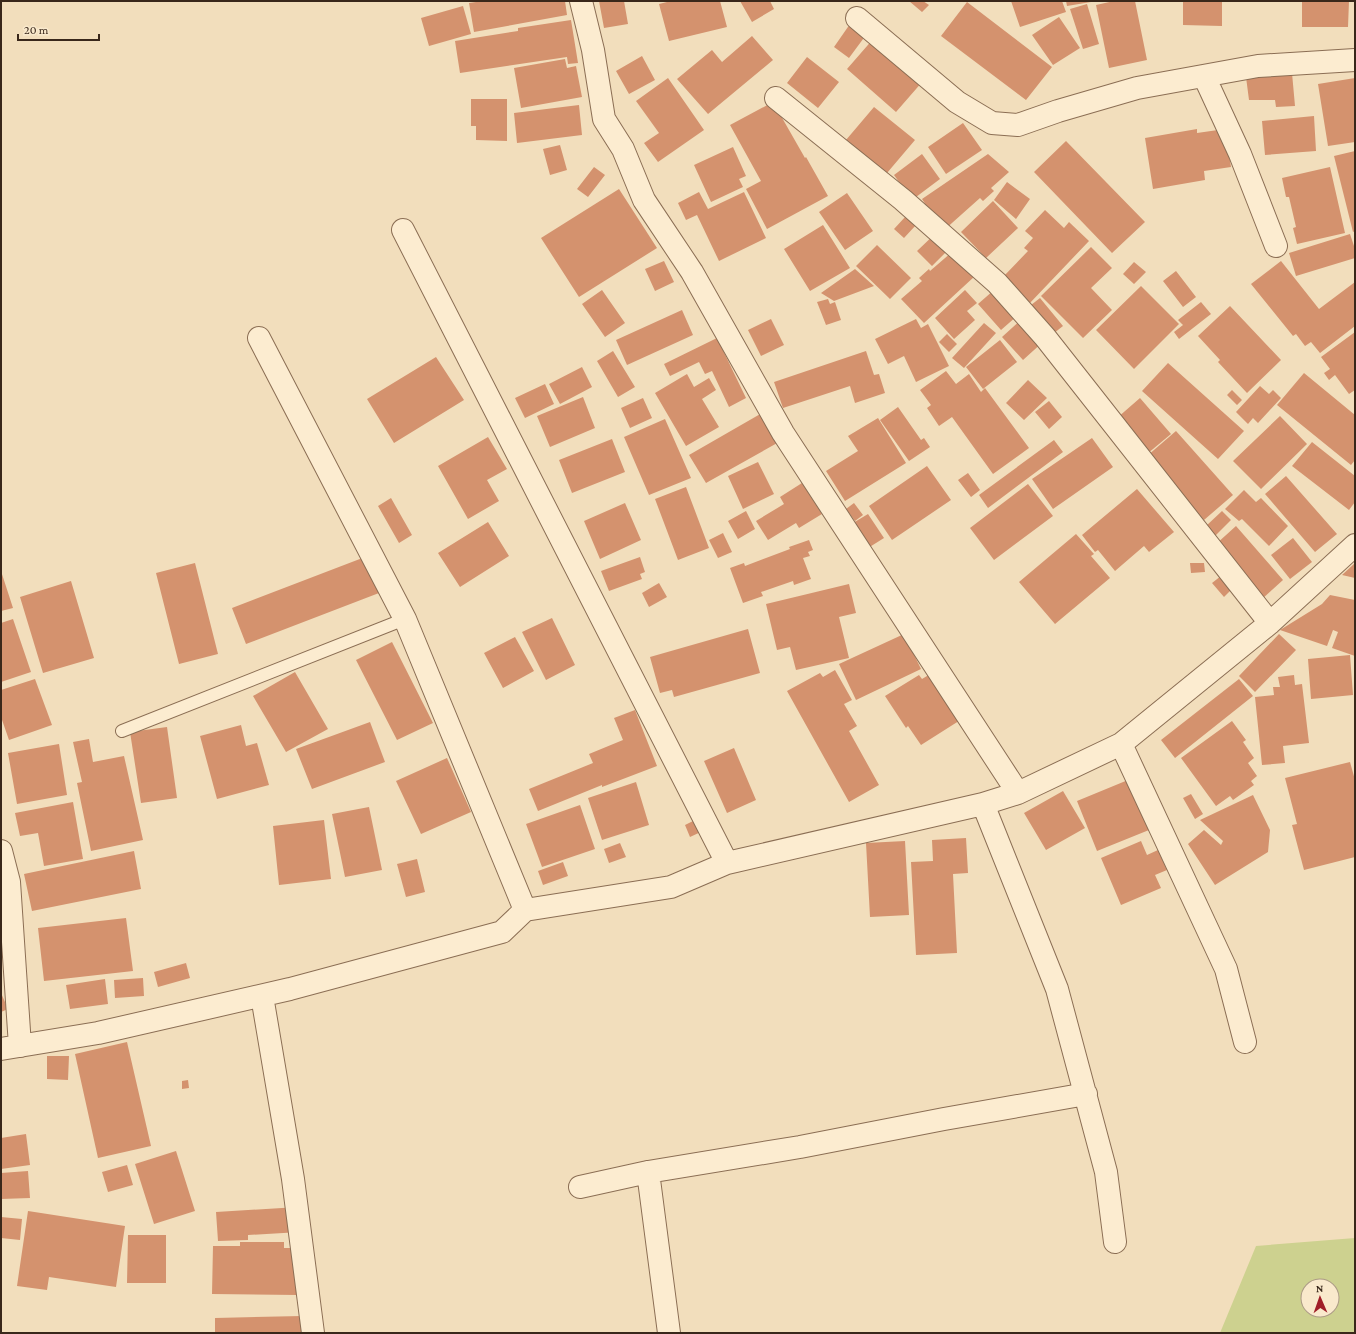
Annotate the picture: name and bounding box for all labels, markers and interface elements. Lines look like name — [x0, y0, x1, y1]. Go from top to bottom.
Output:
scale bar — [18, 16, 99, 42]
text: 20 m — [24, 23, 49, 37]
north arrow — [1300, 1278, 1340, 1318]
text: N — [1316, 1282, 1324, 1294]

